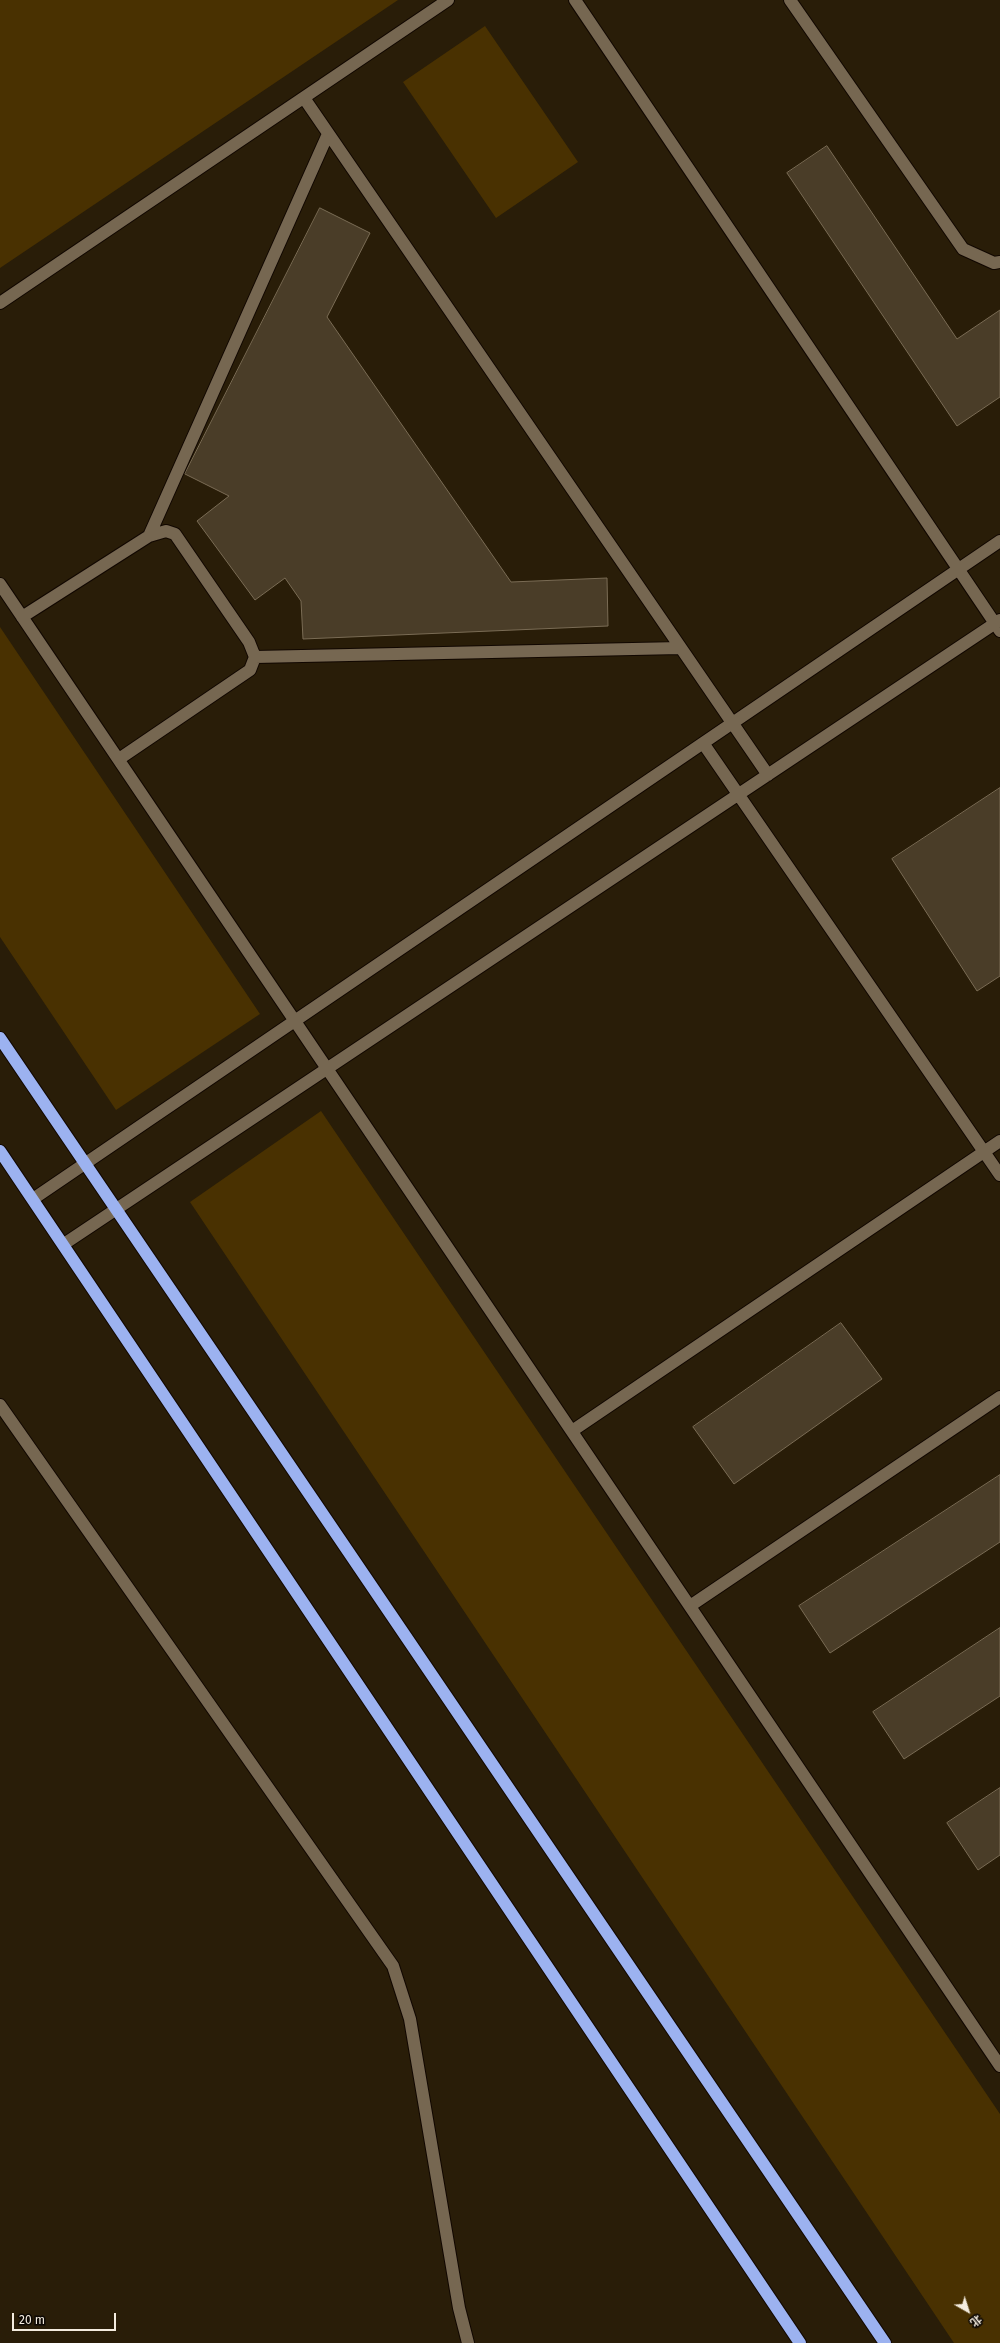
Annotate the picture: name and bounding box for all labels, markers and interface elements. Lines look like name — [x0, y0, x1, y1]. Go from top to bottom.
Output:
north arrow — [948, 2291, 988, 2331]
scale bar — [14, 2305, 118, 2331]
text: 北 — [968, 2312, 984, 2329]
text: 20 m — [19, 2313, 45, 2327]

